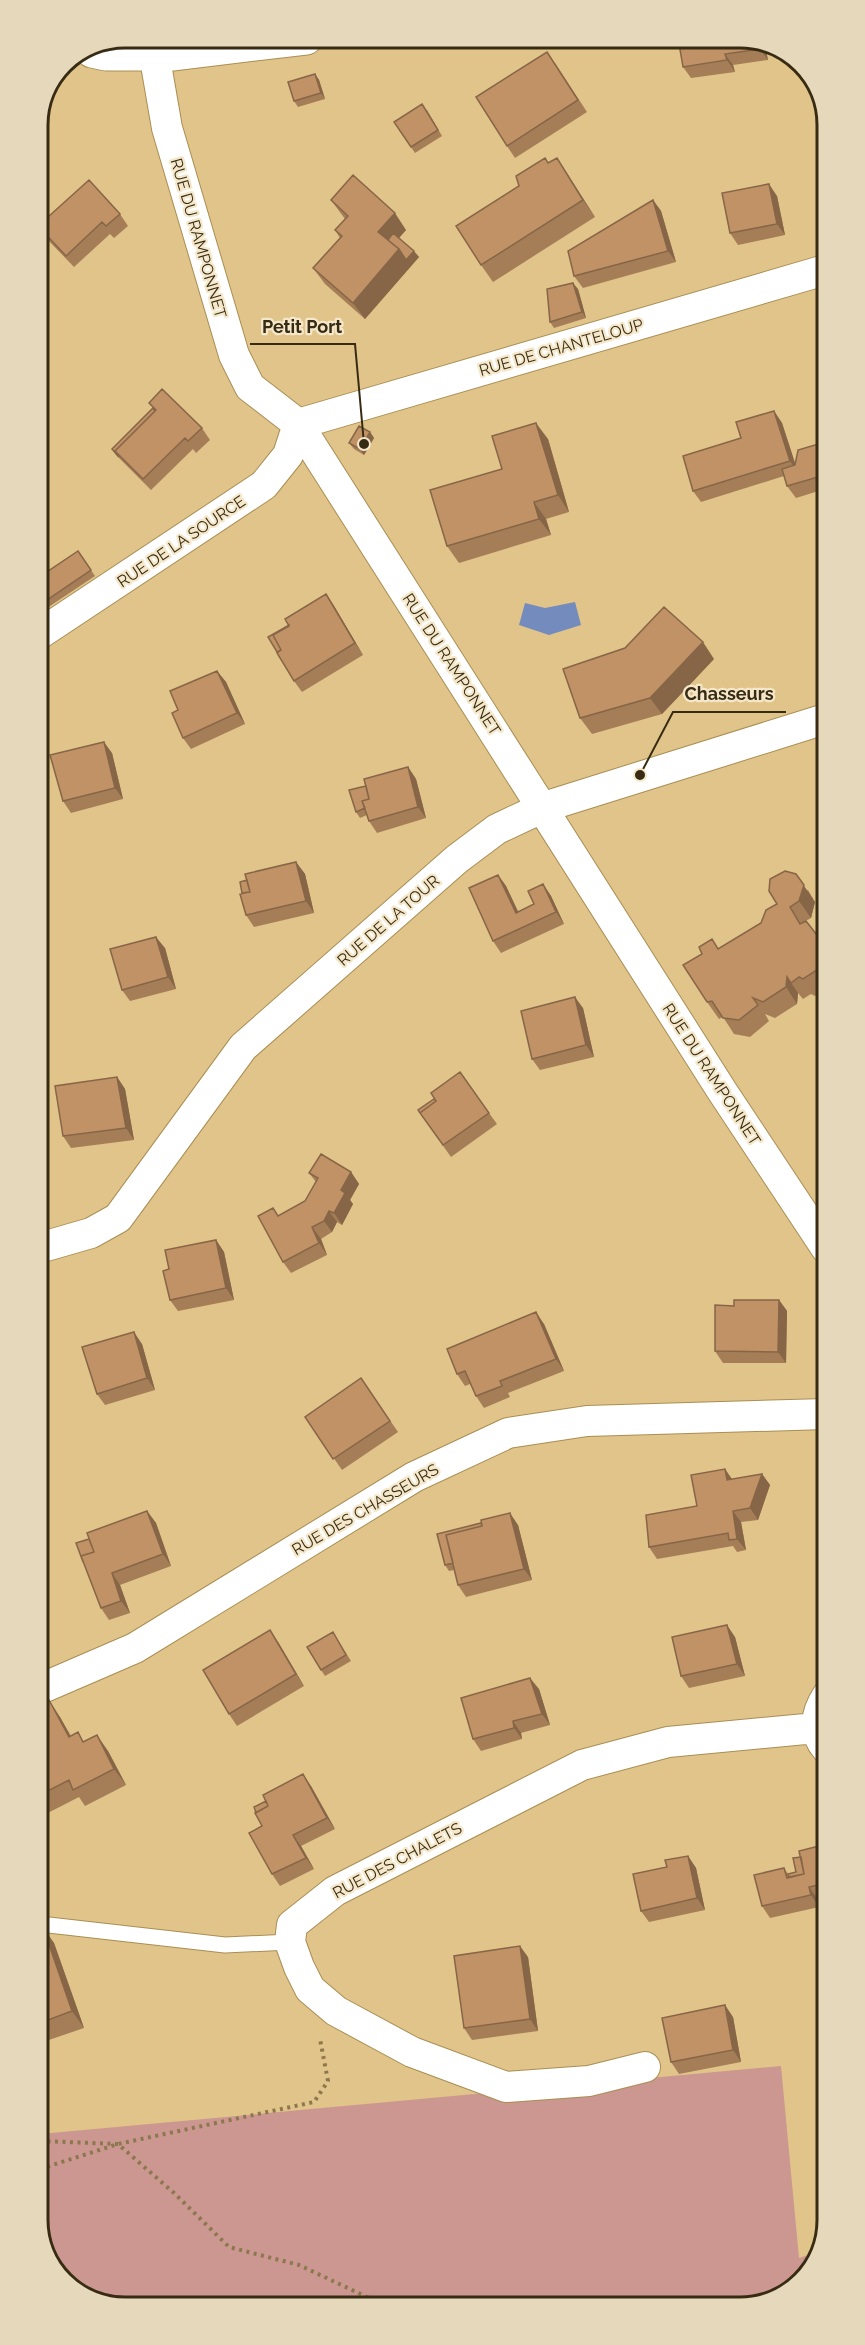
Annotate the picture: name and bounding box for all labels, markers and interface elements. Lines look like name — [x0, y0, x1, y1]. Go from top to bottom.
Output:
street label: RUE DU RAMPONNET — [167, 156, 231, 320]
callout: Petit Port — [250, 308, 355, 344]
street label: RUE DE CHANTELOUP — [477, 315, 645, 380]
text: Petit Port — [262, 316, 342, 337]
street label: RUE DE LA SOURCE — [114, 491, 249, 591]
street label: RUE DU RAMPONNET — [399, 590, 505, 739]
callout: Chasseurs — [673, 676, 786, 712]
text: Chasseurs — [684, 683, 774, 704]
street label: RUE DE LA TOUR — [333, 871, 443, 970]
street label: RUE DU RAMPONNET — [659, 1000, 765, 1149]
street label: RUE DES CHASSEURS — [289, 1460, 442, 1559]
street label: RUE DES CHALETS — [329, 1818, 465, 1902]

